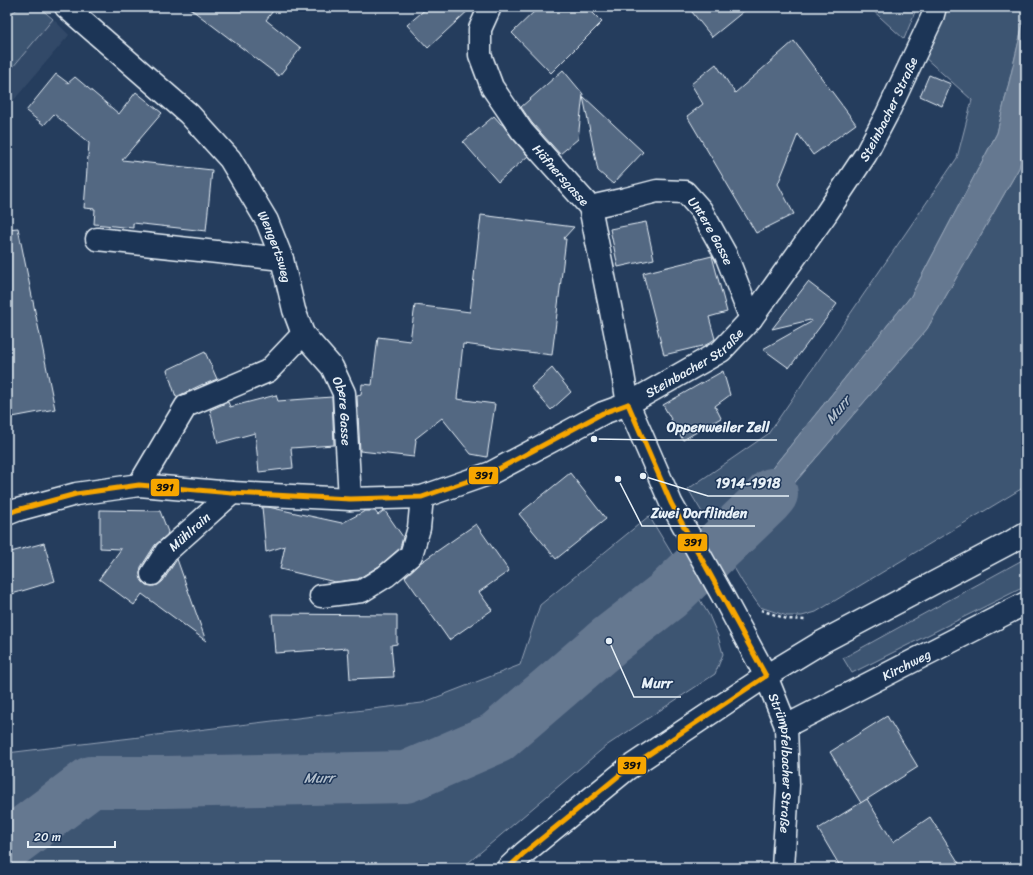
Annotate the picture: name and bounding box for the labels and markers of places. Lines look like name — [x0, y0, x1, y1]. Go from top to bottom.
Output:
callout: Oppenweiler Zell — [658, 414, 777, 440]
callout: 1914-1918 — [708, 470, 789, 496]
callout: Zwei Dorflinden — [642, 500, 755, 526]
callout: Murr — [634, 671, 681, 697]

